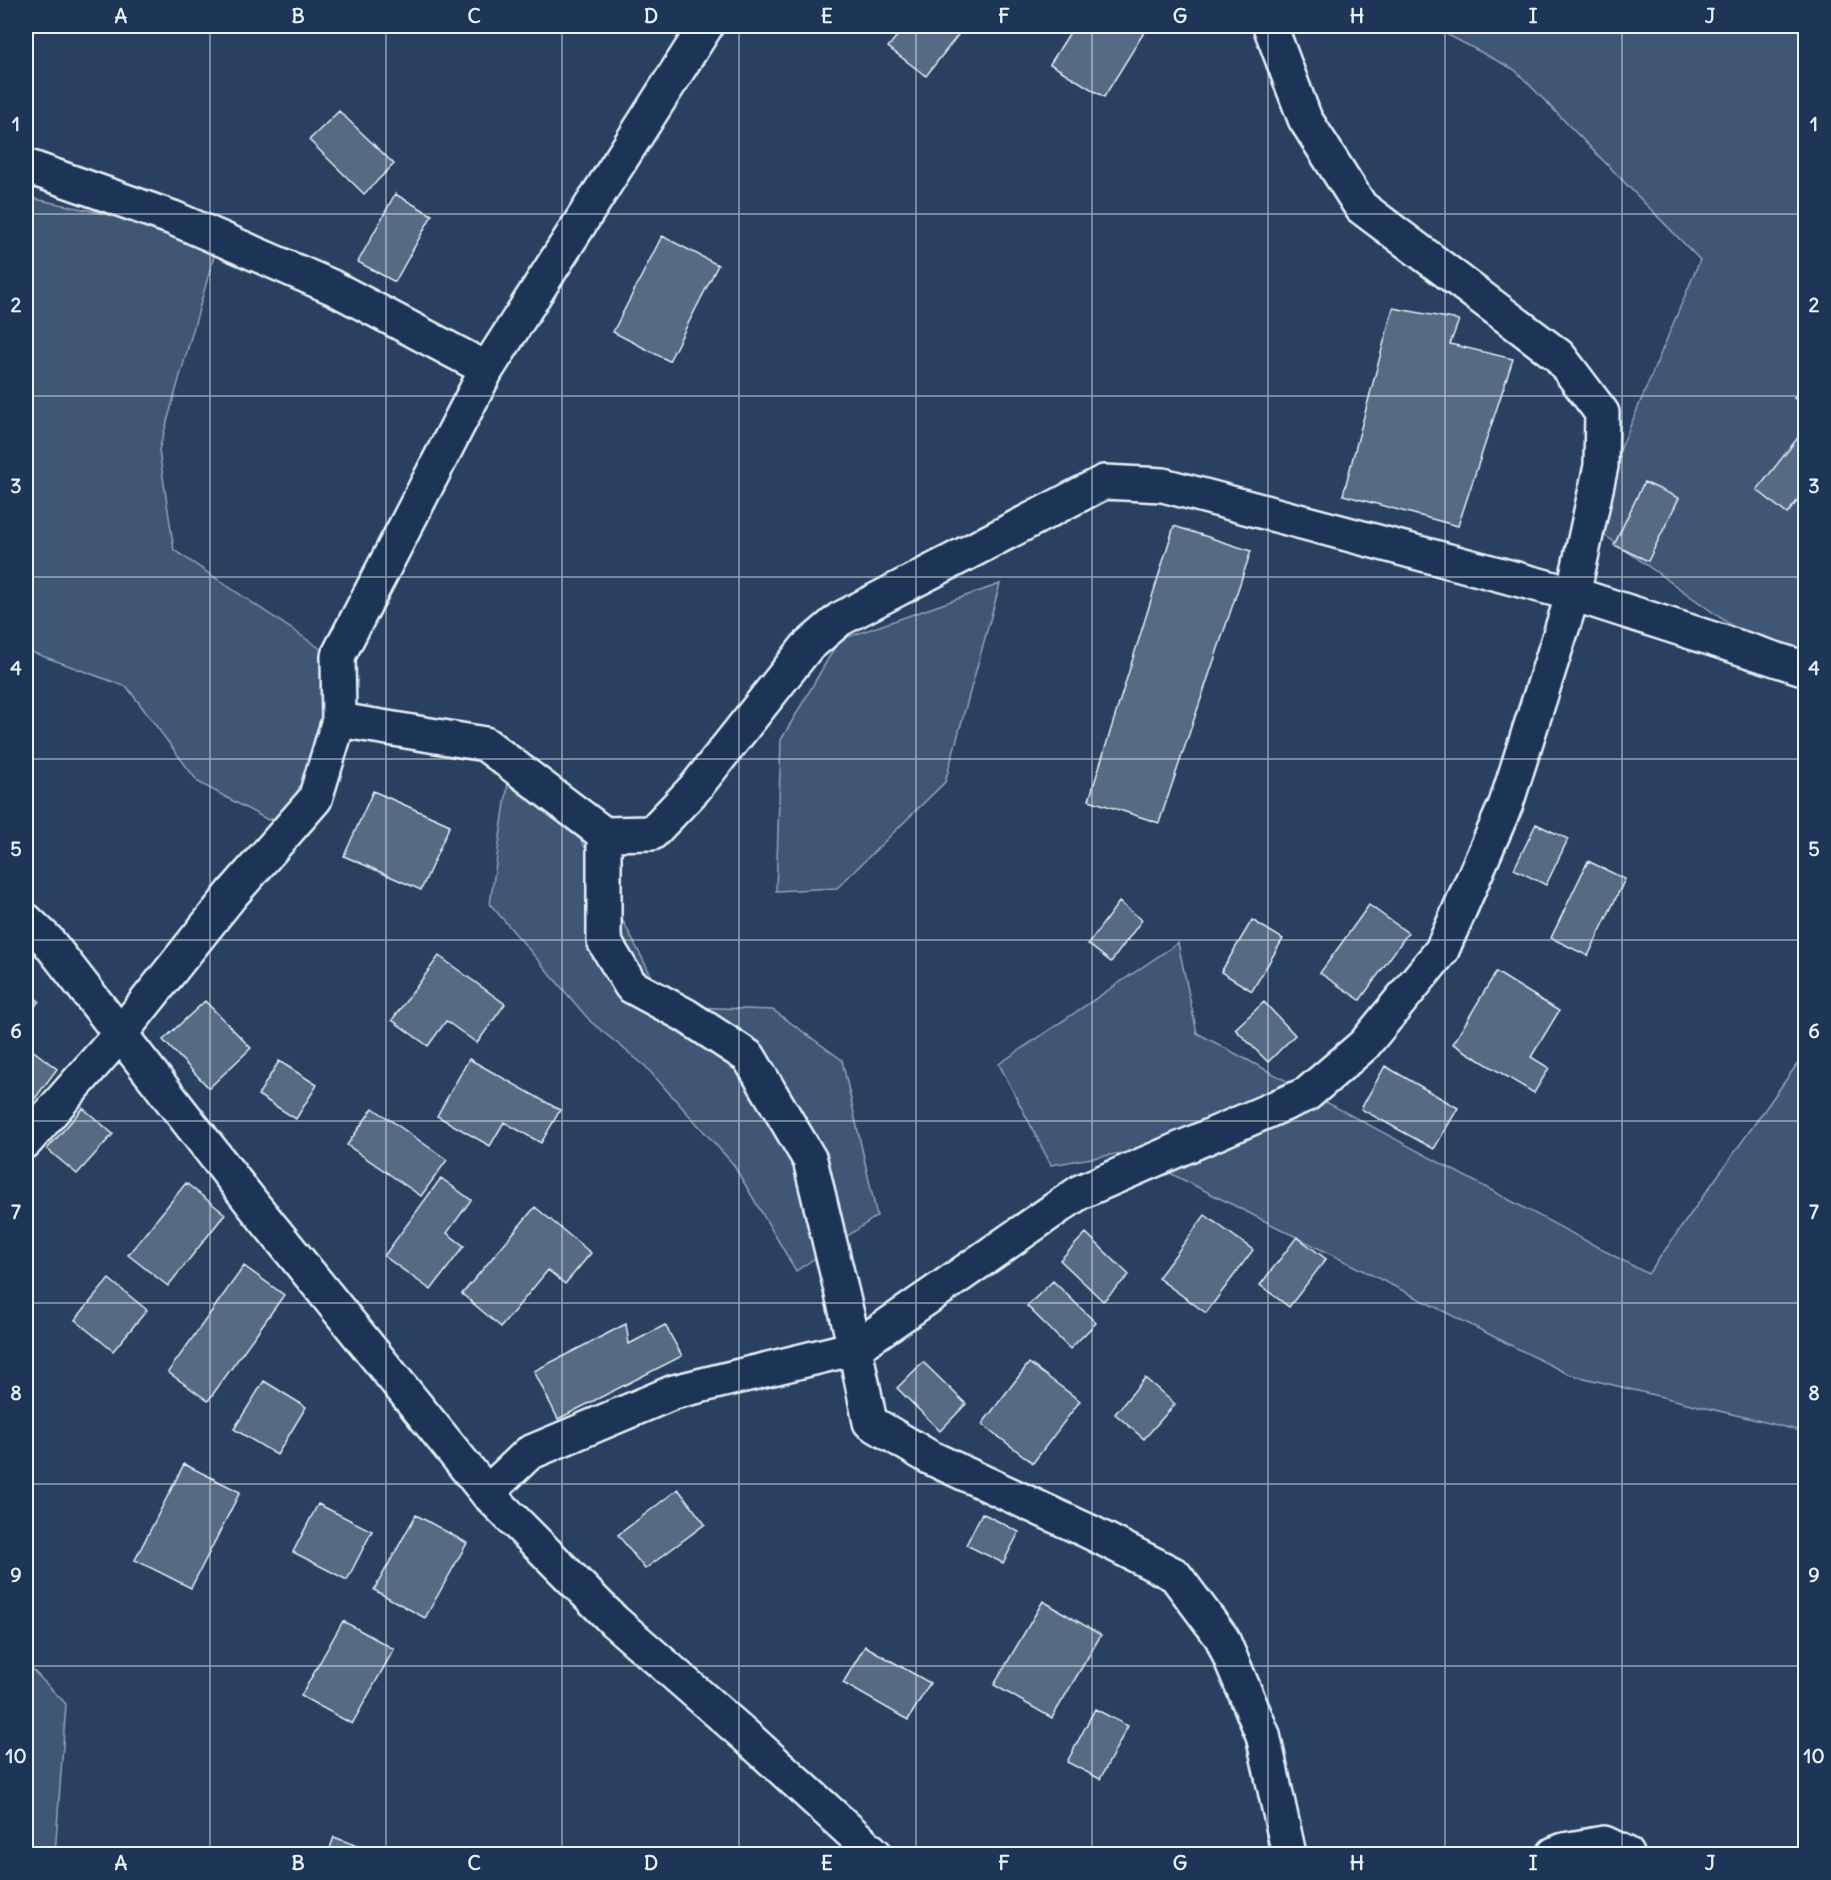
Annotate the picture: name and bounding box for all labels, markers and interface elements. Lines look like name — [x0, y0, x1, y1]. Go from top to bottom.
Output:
text: A — [115, 3, 128, 28]
text: B — [291, 3, 305, 28]
text: C — [467, 3, 481, 28]
text: D — [644, 3, 658, 28]
text: E — [821, 3, 833, 28]
text: F — [998, 3, 1010, 28]
text: G — [1173, 3, 1187, 28]
text: H — [1350, 3, 1364, 28]
text: I — [1529, 3, 1538, 28]
text: J — [1705, 3, 1716, 28]
text: 1 — [12, 111, 20, 136]
text: 1 — [1810, 111, 1818, 136]
text: 2 — [11, 292, 22, 317]
text: 2 — [1809, 292, 1820, 317]
text: 3 — [10, 473, 22, 498]
text: 3 — [1808, 473, 1820, 498]
text: 4 — [10, 655, 22, 680]
text: 4 — [1808, 655, 1820, 680]
text: 5 — [10, 836, 22, 861]
text: 5 — [1808, 836, 1820, 861]
text: 6 — [10, 1018, 22, 1043]
text: 6 — [1808, 1018, 1820, 1043]
text: 7 — [11, 1199, 21, 1224]
text: 7 — [1809, 1199, 1819, 1224]
text: 8 — [10, 1380, 22, 1405]
text: 8 — [1808, 1380, 1820, 1405]
text: 9 — [10, 1562, 22, 1587]
text: 9 — [1808, 1562, 1820, 1587]
text: 10 — [5, 1743, 27, 1768]
text: 10 — [1803, 1743, 1825, 1768]
text: A — [115, 1850, 128, 1875]
text: B — [291, 1850, 305, 1875]
text: C — [467, 1850, 481, 1875]
text: D — [644, 1850, 658, 1875]
text: E — [821, 1850, 833, 1875]
text: F — [998, 1850, 1010, 1875]
text: G — [1173, 1850, 1187, 1875]
text: H — [1350, 1850, 1364, 1875]
text: I — [1529, 1850, 1538, 1875]
text: J — [1705, 1850, 1716, 1875]

